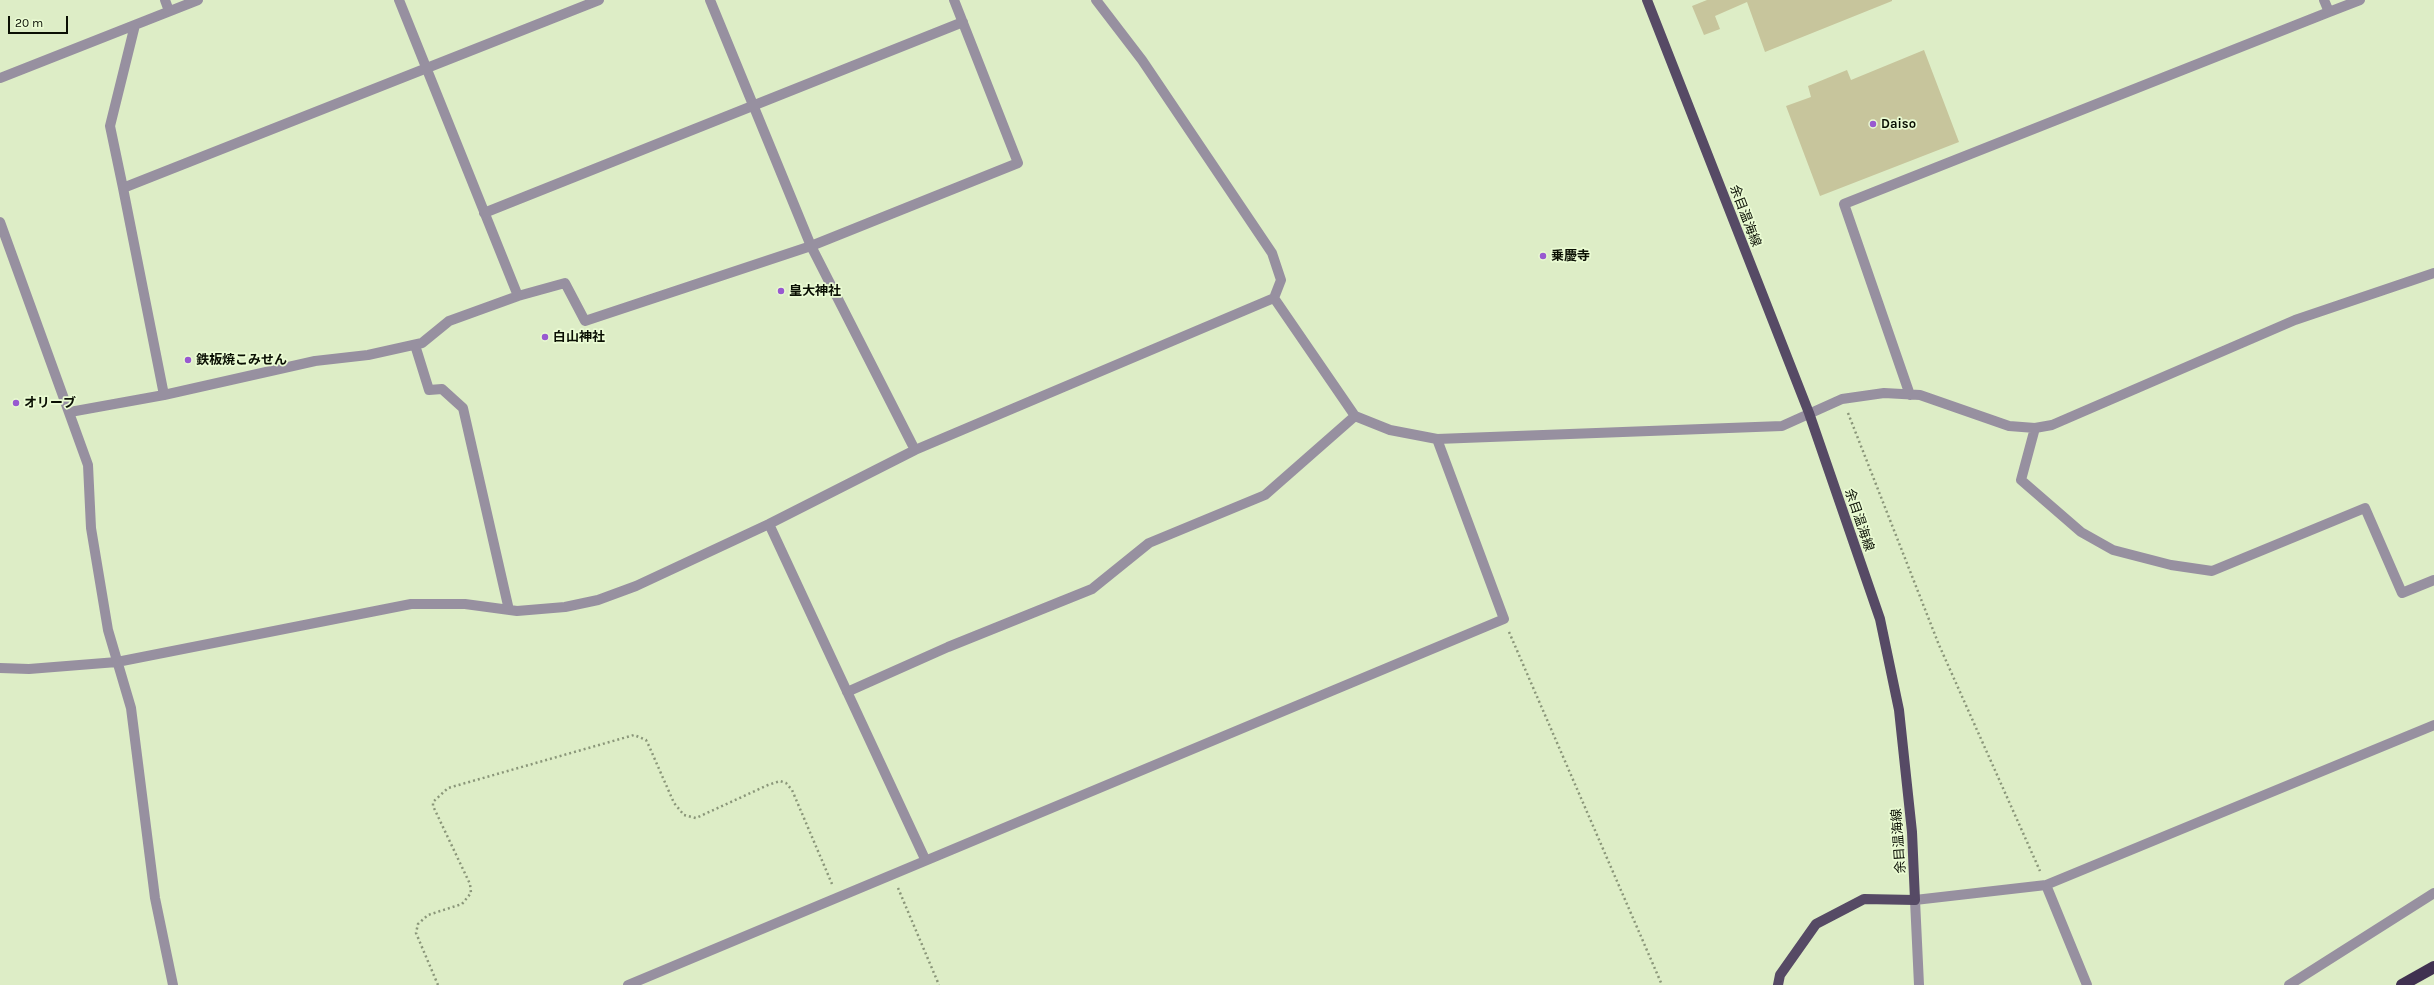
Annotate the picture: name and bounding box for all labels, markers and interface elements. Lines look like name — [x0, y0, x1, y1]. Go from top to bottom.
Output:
scale bar — [10, 8, 70, 34]
text: 20 m — [15, 16, 43, 30]
place label: Daiso — [1881, 116, 1916, 132]
marker: Daiso — [1868, 119, 1878, 129]
street label: 余目温海線 — [1726, 183, 1764, 249]
place label: 乗慶寺 — [1551, 248, 1590, 264]
marker: 乗慶寺 — [1538, 251, 1548, 261]
place label: 皇大神社 — [789, 283, 841, 299]
marker: 皇大神社 — [776, 286, 786, 296]
place label: 白山神社 — [553, 329, 605, 345]
marker: 白山神社 — [540, 332, 550, 342]
place label: 鉄板焼こみせん — [196, 352, 287, 368]
marker: 鉄板焼こみせん — [183, 355, 193, 365]
place label: オリーブ — [24, 395, 76, 411]
marker: オリーブ — [11, 398, 21, 408]
street label: 余目温海線 — [1841, 487, 1877, 553]
street label: 余目温海線 — [1889, 808, 1909, 874]

